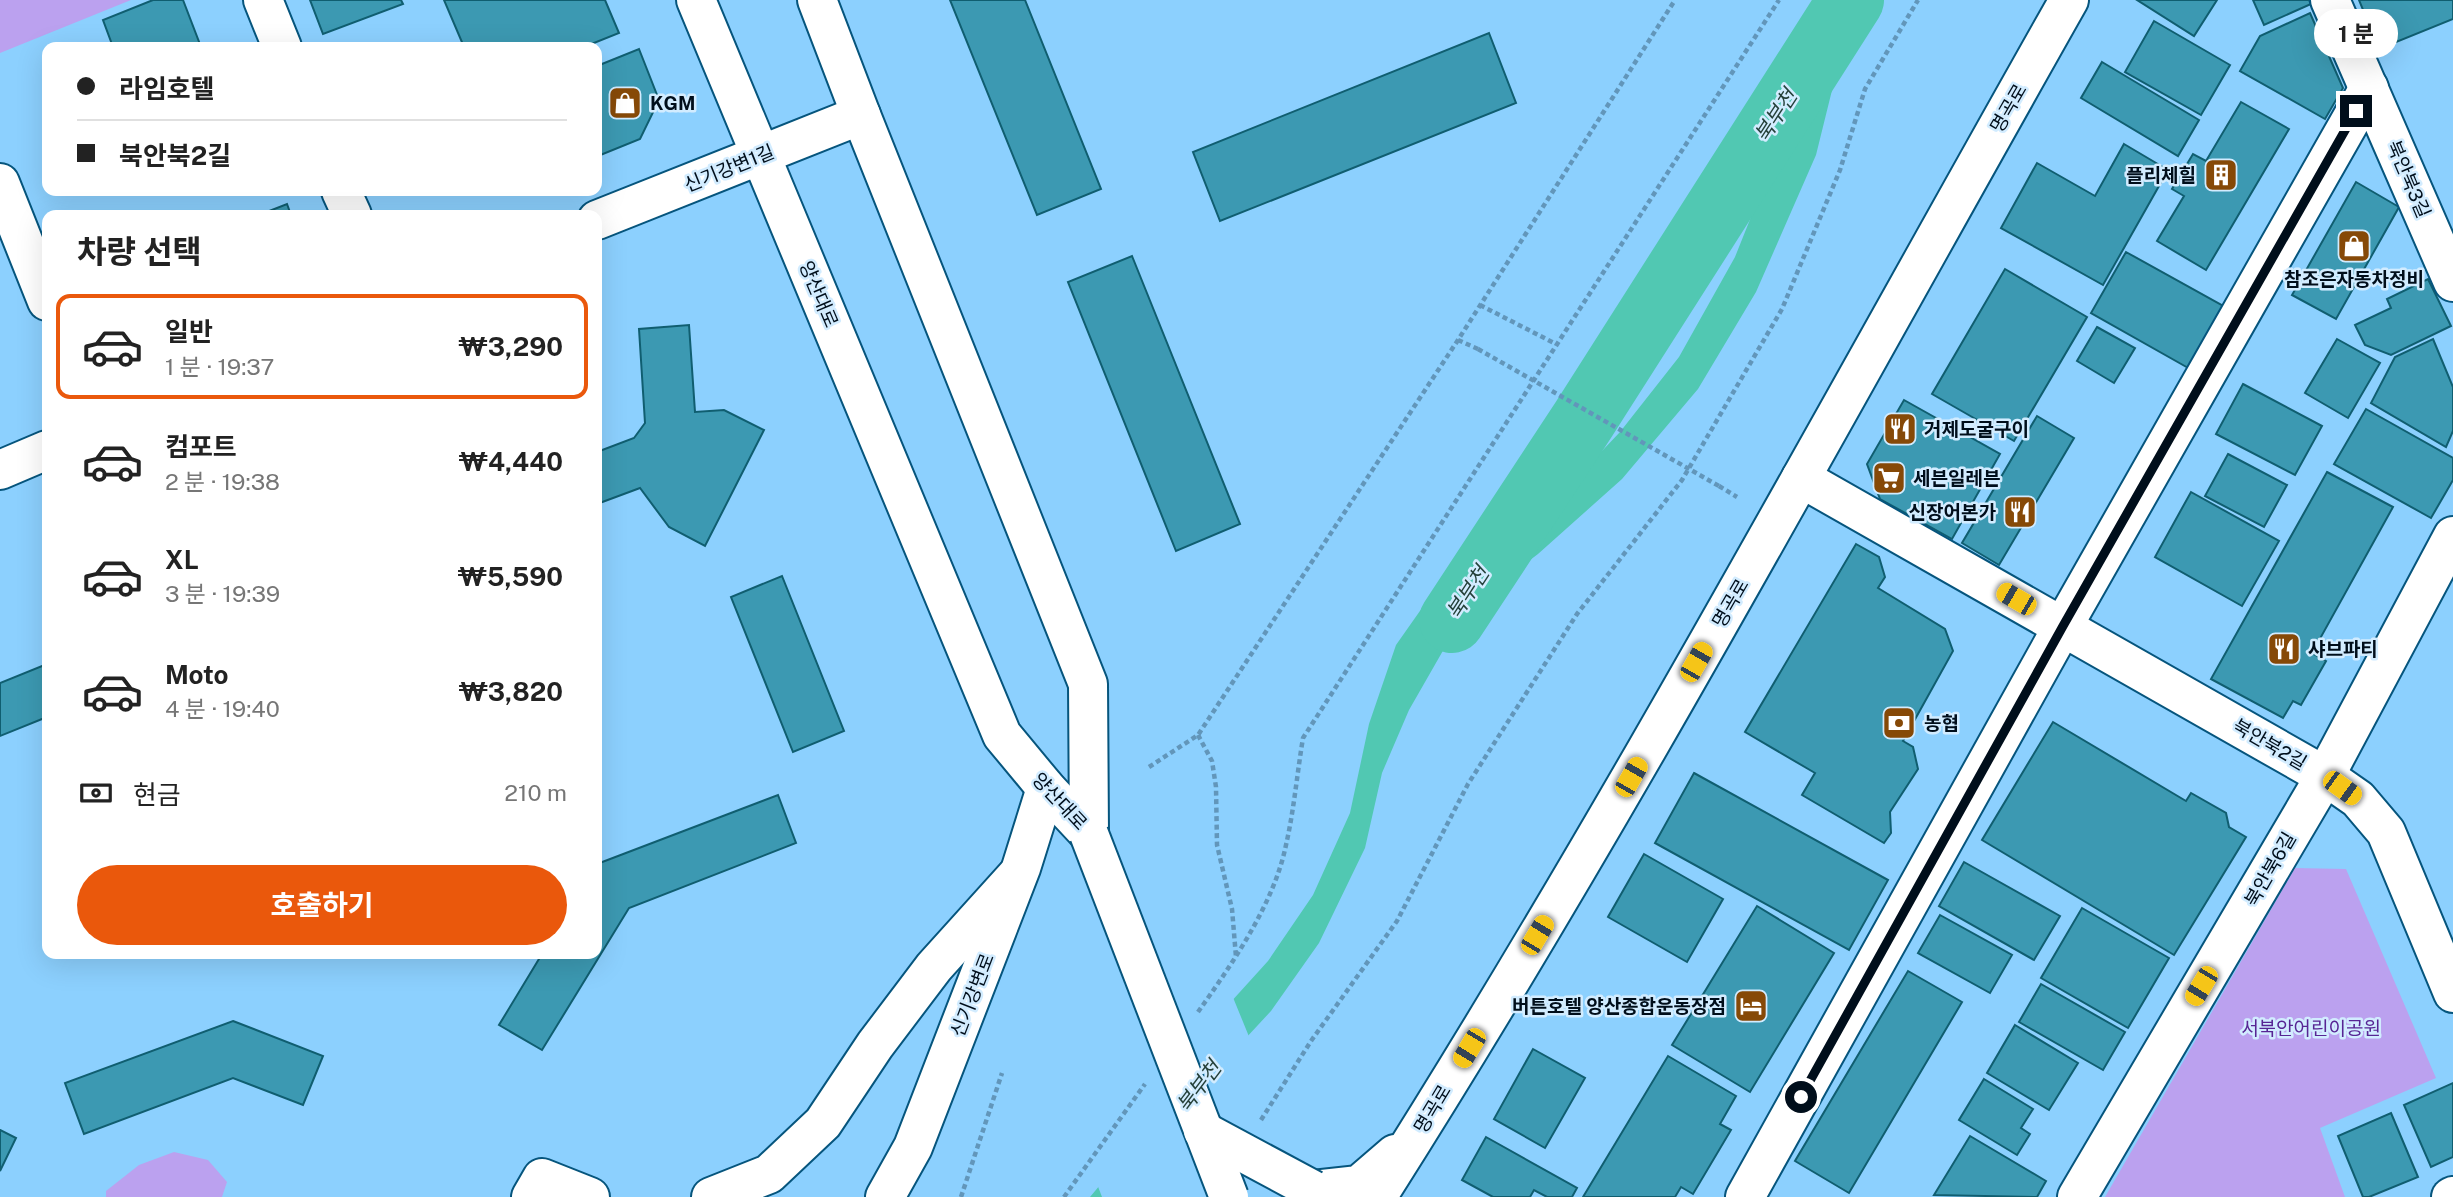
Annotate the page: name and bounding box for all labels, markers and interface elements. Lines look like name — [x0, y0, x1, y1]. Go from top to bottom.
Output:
callout: 1 분 — [2314, 10, 2398, 58]
text: 1 분 — [2338, 20, 2374, 47]
text: 라임호텔 — [119, 73, 215, 104]
street label: 명곡로 — [1985, 80, 2031, 136]
water label: 북부천 — [1749, 82, 1803, 147]
shop icon: KGM — [606, 84, 644, 122]
place label: KGM — [650, 92, 695, 114]
route end — [2340, 95, 2372, 127]
street label: 북안북3길 — [2383, 137, 2435, 221]
text: 북안북2길 — [119, 140, 231, 171]
street label: 신기강변1길 — [681, 140, 777, 196]
building icon: 플리체힐 — [2202, 156, 2240, 194]
place label: 플리체힐 — [2126, 164, 2196, 186]
shop icon: 참조은자동차정비 — [2335, 227, 2373, 265]
text: 차량 선택 — [77, 233, 202, 270]
street label: 양산대로 — [795, 258, 843, 330]
place label: 참조은자동차정비 — [2284, 268, 2424, 290]
icon: car — [81, 315, 144, 378]
text: 일반 — [165, 316, 213, 347]
text: ₩3,290 — [459, 331, 563, 362]
text: 1 분 · 19:37 — [165, 353, 274, 380]
restaurant icon: 거제도굴구이 — [1881, 410, 1919, 448]
place label: 거제도굴구이 — [1924, 418, 2029, 440]
icon: car — [81, 430, 144, 493]
text: 컴포트 — [165, 431, 237, 462]
text: ₩4,440 — [459, 446, 563, 477]
supermarket icon: 세븐일레븐 — [1870, 459, 1908, 497]
place label: 세븐일레븐 — [1913, 467, 2000, 489]
text: 2 분 · 19:38 — [165, 468, 280, 495]
restaurant icon: 신장어본가 — [2001, 493, 2039, 531]
place label: 신장어본가 — [1909, 501, 1997, 523]
text: XL — [165, 544, 199, 575]
icon: car — [81, 545, 144, 608]
water label: 북부천 — [1441, 559, 1495, 624]
text: ₩5,590 — [458, 561, 563, 592]
street label: 명곡로 — [1707, 575, 1753, 631]
car — [1993, 579, 2040, 619]
text: 3 분 · 19:39 — [165, 580, 280, 607]
restaurant icon: 샤브파티 — [2265, 630, 2303, 668]
place label: 샤브파티 — [2308, 638, 2378, 660]
car — [1677, 639, 1716, 685]
text: Moto — [165, 659, 228, 690]
icon: car — [81, 660, 144, 723]
text: ₩3,820 — [459, 676, 563, 707]
text: 4 분 · 19:40 — [165, 695, 280, 722]
bank icon: 농협 — [1880, 704, 1918, 742]
place label: 농협 — [1924, 712, 1959, 734]
street label: 북안북2길 — [2229, 714, 2311, 774]
car — [1612, 754, 1651, 800]
car — [2319, 767, 2366, 809]
street label: 양산대로 — [1028, 768, 1092, 834]
icon: cash — [77, 774, 115, 812]
text: 현금 — [133, 779, 181, 810]
text: 210 m — [504, 779, 567, 806]
street label: 북안북6길 — [2240, 828, 2300, 910]
button: 호출하기 — [77, 865, 567, 945]
car — [1518, 912, 1557, 958]
street label: 신기강변로 — [946, 950, 998, 1040]
car — [2182, 963, 2221, 1009]
hotel icon: 버튼호텔 양산종합운동장점 — [1732, 987, 1770, 1025]
place label: 버튼호텔 양산종합운동장점 — [1512, 995, 1726, 1017]
park label: 서북안어린이공원 — [2241, 1017, 2381, 1039]
car — [1450, 1025, 1489, 1071]
water label: 북부천 — [1171, 1054, 1228, 1117]
street label: 명곡로 — [1409, 1081, 1455, 1137]
route start — [1785, 1081, 1817, 1113]

